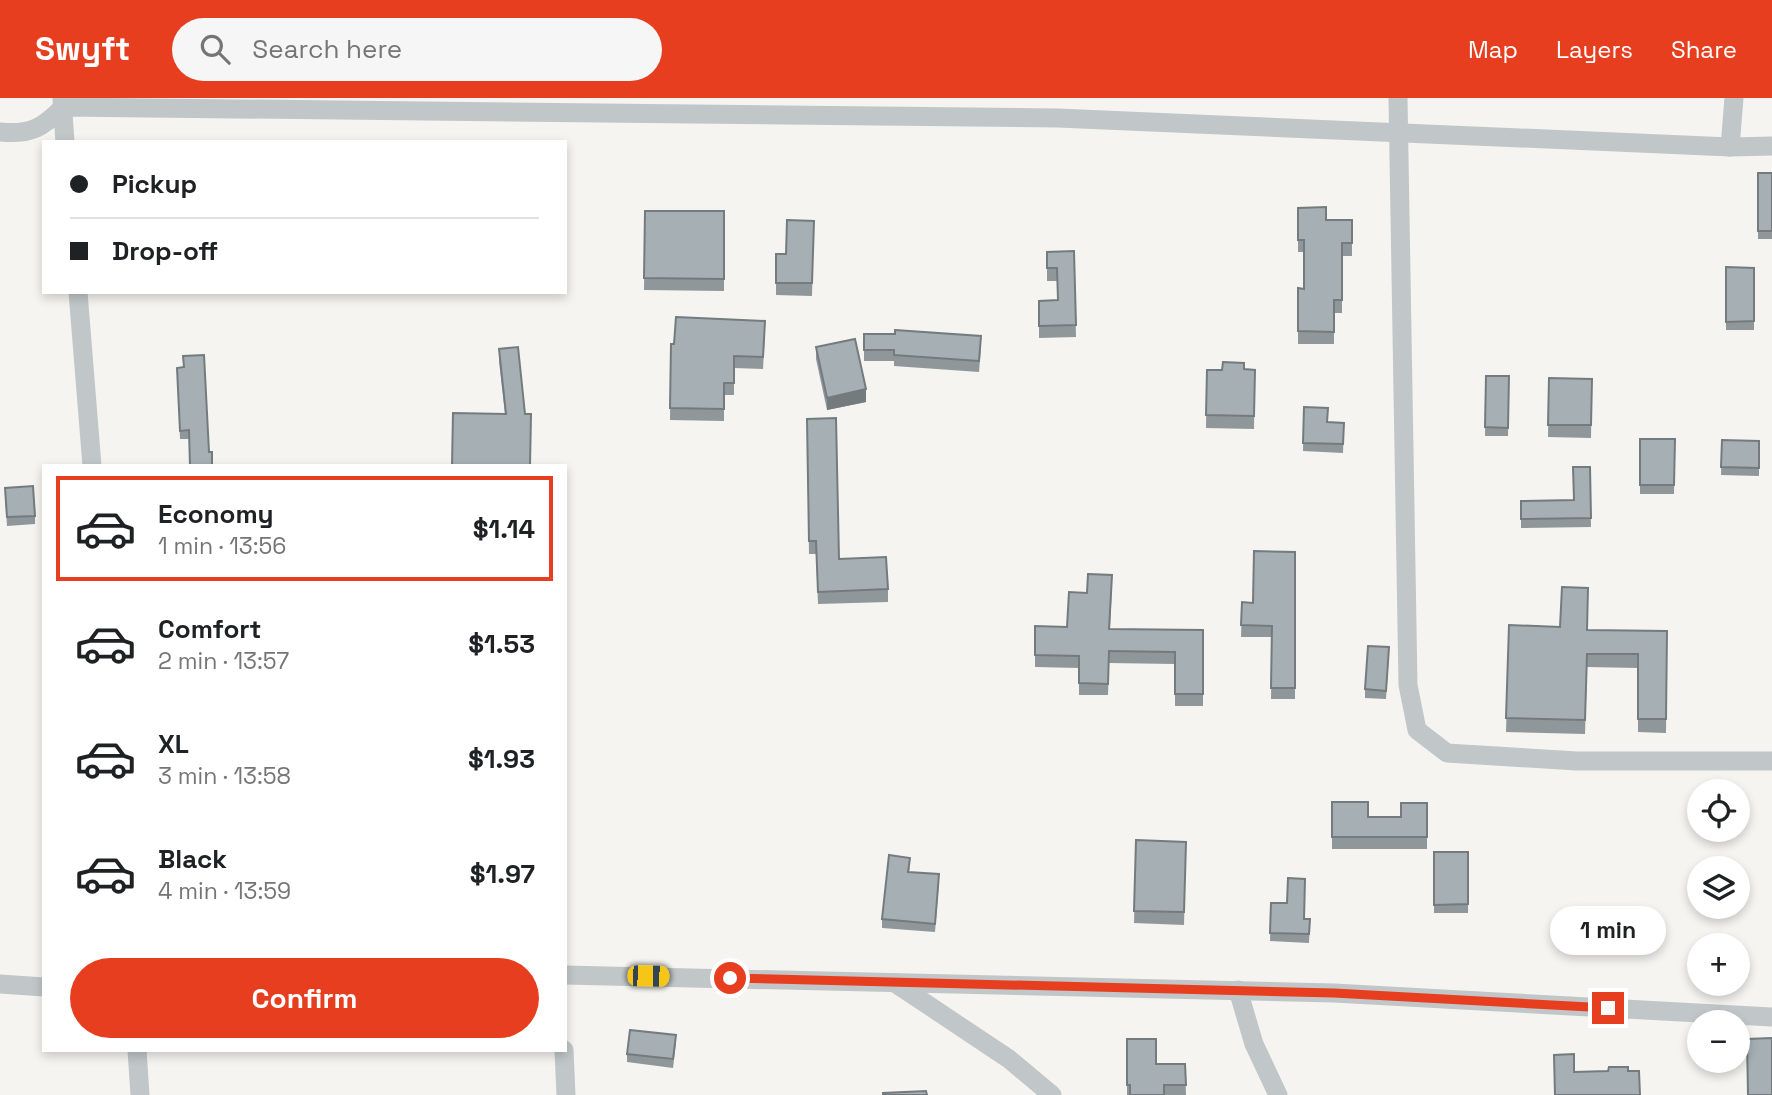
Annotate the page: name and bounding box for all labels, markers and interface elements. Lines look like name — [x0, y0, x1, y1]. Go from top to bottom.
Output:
search box — [172, 18, 662, 81]
text: Swyft — [35, 28, 130, 70]
icon: search — [196, 30, 234, 68]
text: Search here — [252, 32, 402, 66]
text: Map — [1468, 34, 1518, 65]
text: Layers — [1556, 34, 1633, 65]
text: Share — [1671, 34, 1737, 65]
text: Pickup — [112, 167, 197, 201]
text: Drop-off — [112, 234, 218, 268]
icon: car — [74, 497, 137, 560]
text: Economy — [158, 497, 274, 531]
text: $1.14 — [473, 512, 535, 546]
text: 1 min · 13:56 — [158, 531, 286, 561]
icon: car — [74, 612, 137, 675]
text: Comfort — [158, 612, 261, 646]
text: $1.53 — [468, 627, 535, 661]
text: 2 min · 13:57 — [158, 646, 289, 676]
icon: car — [74, 727, 137, 790]
text: XL — [158, 727, 189, 761]
text: $1.93 — [468, 742, 535, 776]
text: 3 min · 13:58 — [158, 761, 291, 791]
map controls — [1687, 779, 1750, 1073]
button: locate — [1687, 779, 1750, 842]
icon: car — [74, 842, 137, 905]
text: Black — [158, 842, 227, 876]
button: layers — [1687, 856, 1750, 919]
text: $1.97 — [470, 857, 535, 891]
text: 4 min · 13:59 — [158, 876, 291, 906]
callout: 1 min — [1550, 906, 1666, 956]
text: 1 min — [1580, 915, 1636, 945]
button: + — [1687, 933, 1750, 996]
button: Confirm — [70, 958, 539, 1038]
route start — [714, 962, 746, 994]
car — [627, 965, 670, 987]
route end — [1592, 992, 1624, 1024]
button: − — [1687, 1010, 1750, 1073]

